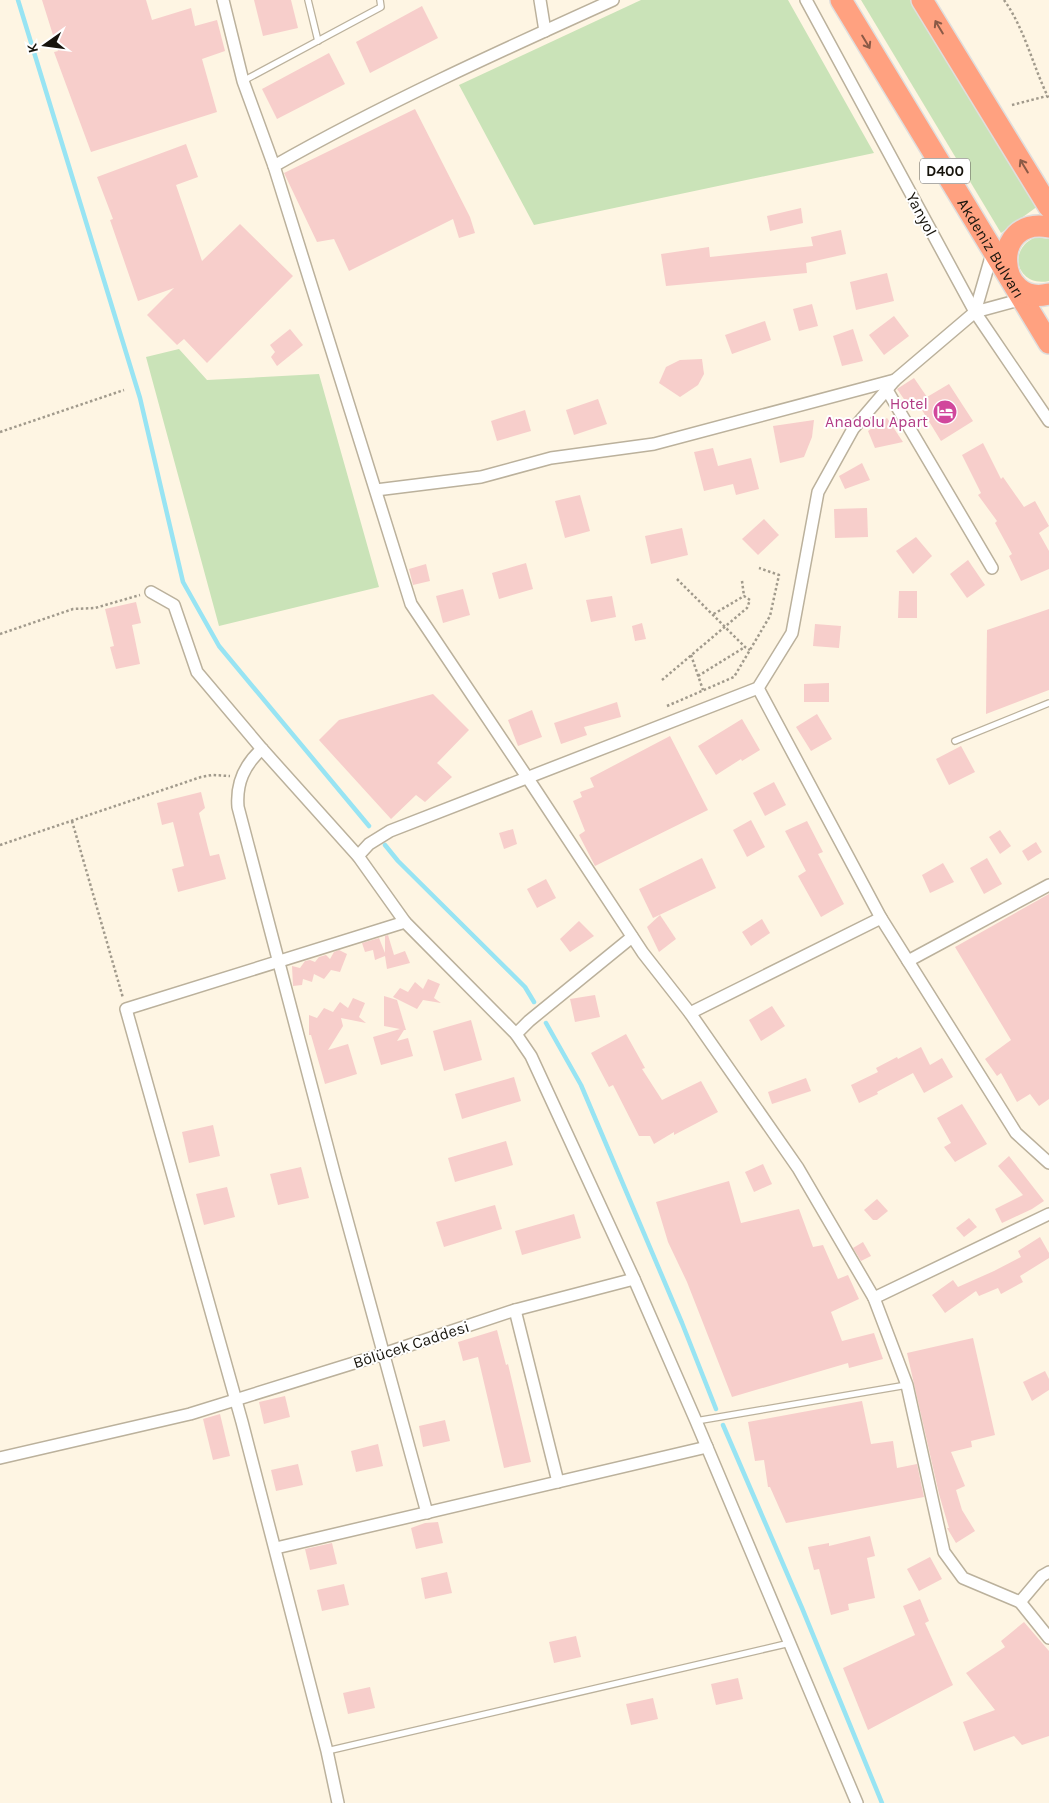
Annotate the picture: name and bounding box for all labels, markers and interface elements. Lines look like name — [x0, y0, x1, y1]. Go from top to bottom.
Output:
north arrow — [20, 20, 70, 70]
one-way arrow — [934, 21, 944, 35]
one-way arrow — [861, 34, 871, 48]
text: K — [23, 41, 42, 55]
road number: D400 — [920, 158, 970, 184]
one-way arrow — [1018, 159, 1028, 173]
street label: Yanyol — [902, 189, 941, 239]
street label: Akdeniz Bulvarı — [953, 195, 1028, 302]
place label: Hotel Anadolu Apart — [825, 394, 928, 431]
hotel icon: Hotel Anadolu Apart — [932, 399, 958, 425]
street label: Bölücek Caddesi — [351, 1317, 472, 1372]

